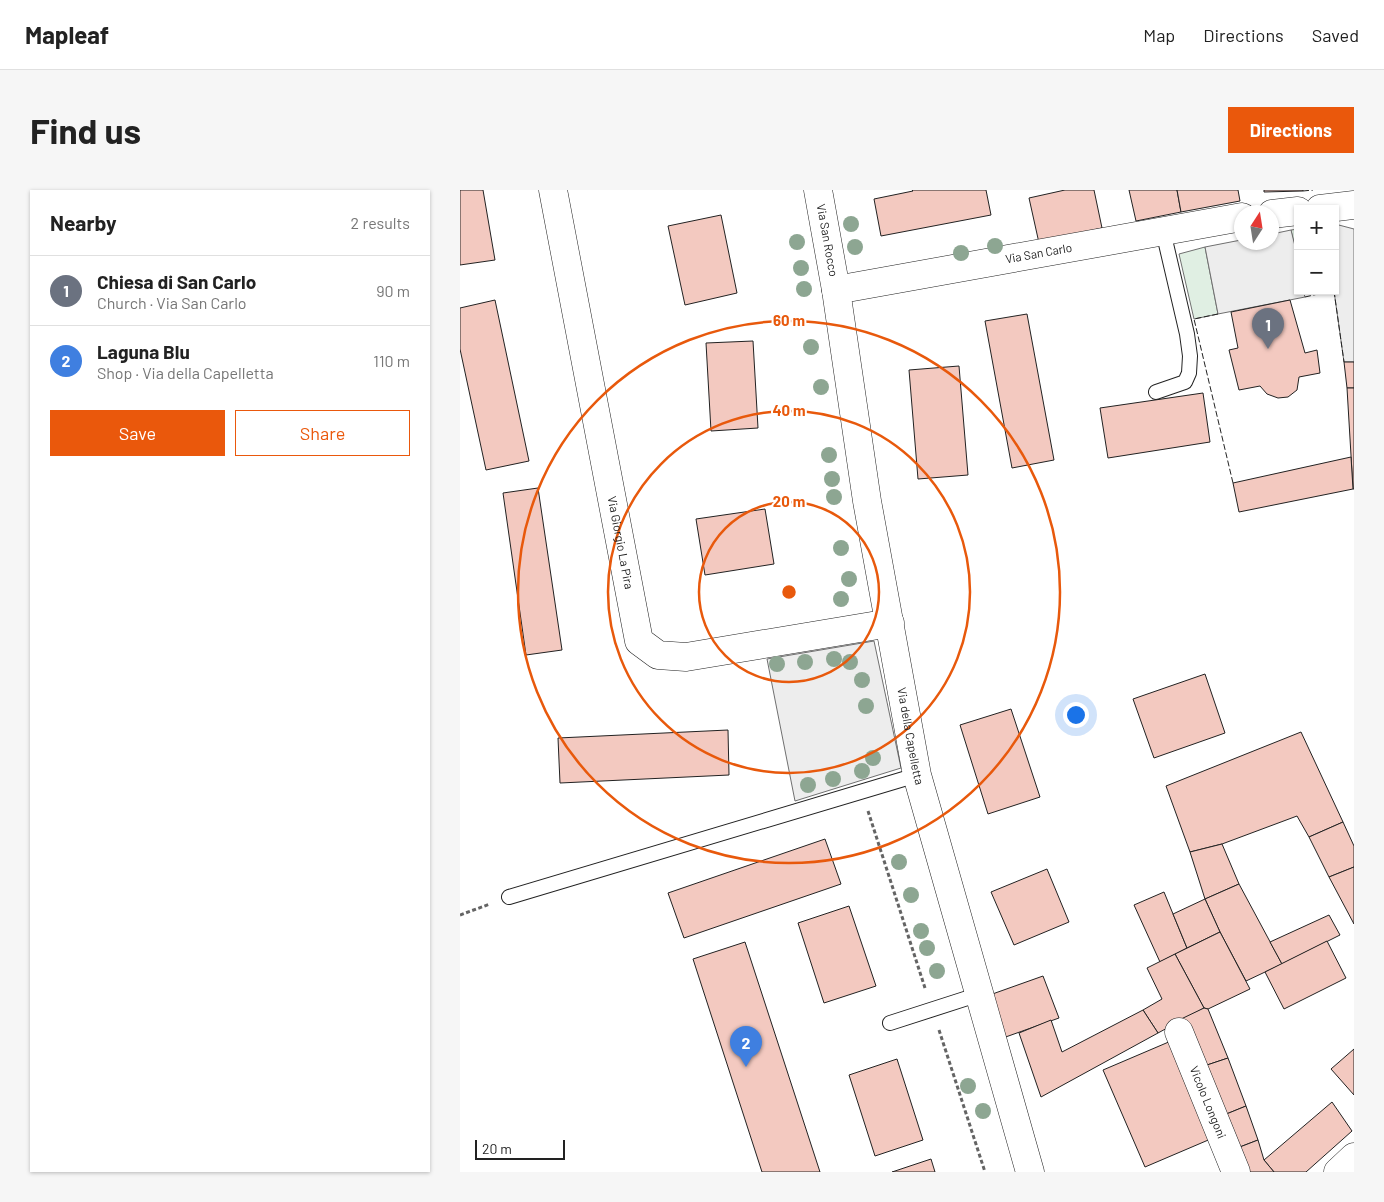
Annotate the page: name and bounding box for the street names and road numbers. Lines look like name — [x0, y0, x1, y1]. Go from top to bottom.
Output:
street label: Via San Rocco — [815, 203, 841, 277]
street label: Via San Carlo — [1004, 240, 1073, 265]
street label: Via Giorgio La Pira — [606, 495, 637, 590]
street label: Via della Capelletta — [895, 686, 927, 786]
street label: Vicolo Longoni — [1188, 1064, 1230, 1140]

